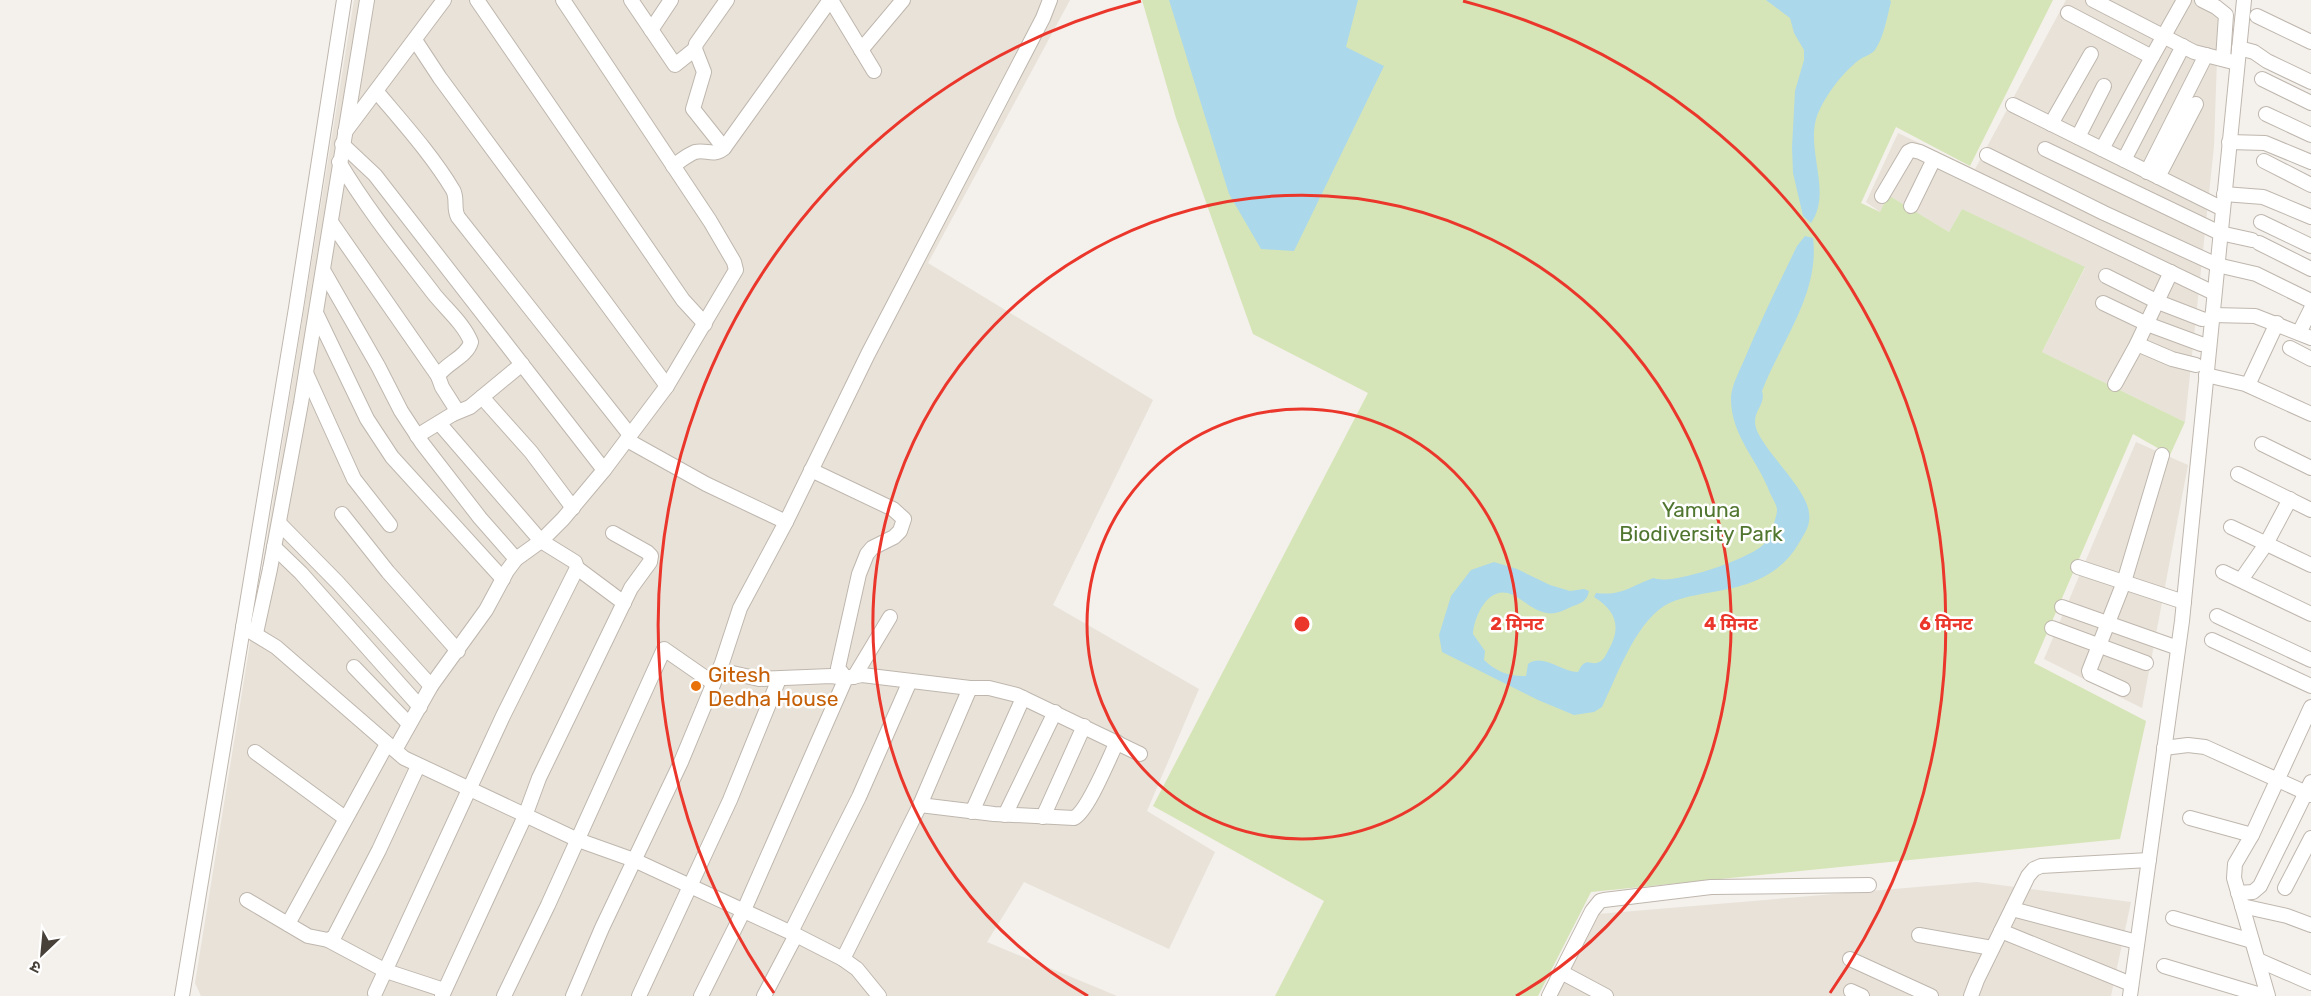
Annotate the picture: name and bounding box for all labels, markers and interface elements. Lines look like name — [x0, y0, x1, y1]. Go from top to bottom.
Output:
park label: Yamuna Biodiversity Park — [1619, 497, 1783, 546]
text: 2 मिनट — [1490, 613, 1544, 635]
text: 4 मिनट — [1704, 613, 1758, 635]
text: 6 मिनट — [1919, 613, 1973, 635]
centre of rings — [1292, 614, 1312, 634]
place label: Gitesh Dedha House — [708, 662, 838, 711]
marker: Gitesh Dedha House — [689, 679, 703, 693]
north arrow — [12, 924, 72, 984]
text: उ — [27, 956, 44, 978]

